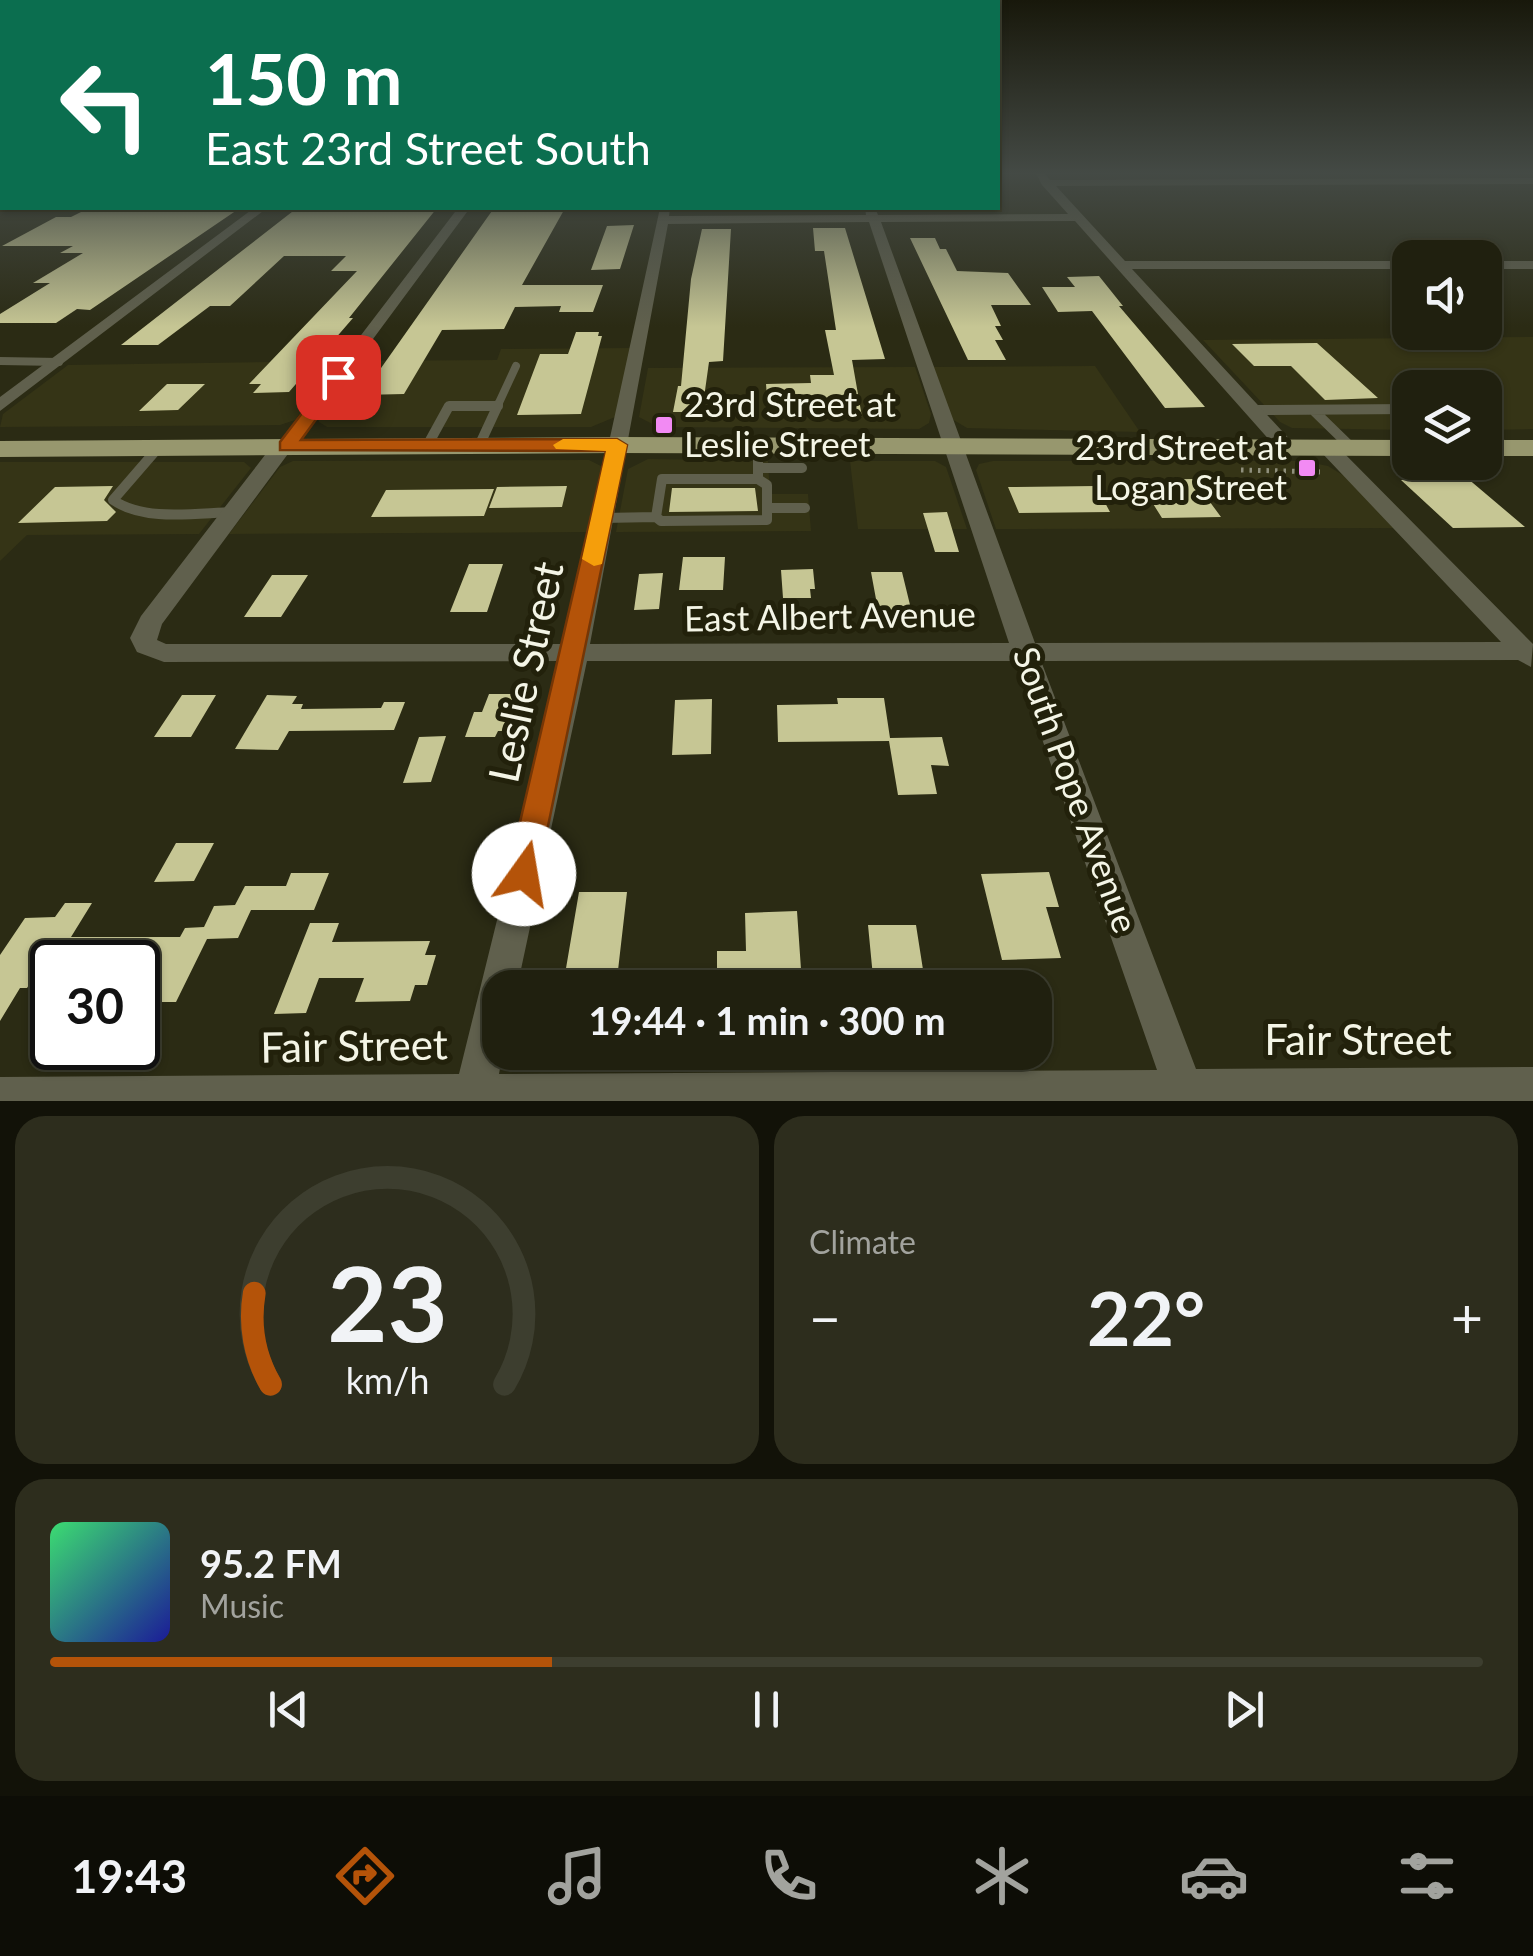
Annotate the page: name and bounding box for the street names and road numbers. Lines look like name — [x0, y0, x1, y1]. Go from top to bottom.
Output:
street label: Leslie Street — [477, 557, 573, 786]
street label: East Albert Avenue — [684, 591, 976, 639]
street label: South Pope Avenue — [1006, 641, 1148, 938]
street label: Fair Street — [1264, 1014, 1452, 1064]
street label: Fair Street — [260, 1018, 448, 1072]

